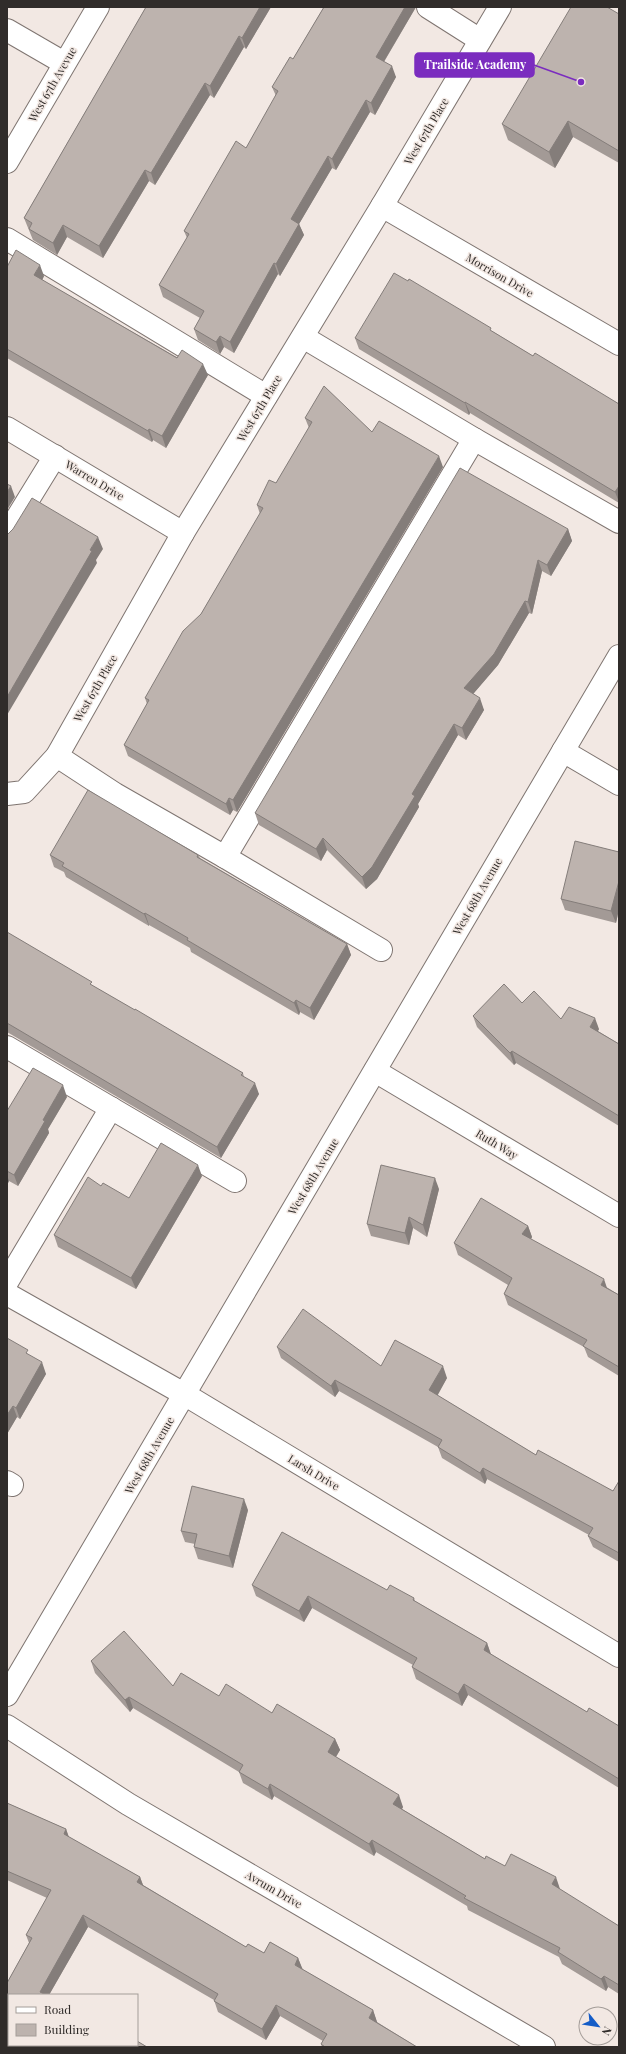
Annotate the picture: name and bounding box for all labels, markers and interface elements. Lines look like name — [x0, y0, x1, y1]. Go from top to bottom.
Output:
street label: West 67th Avevue — [24, 43, 80, 125]
callout: Trailside Academy — [415, 53, 534, 77]
text: Trailside Academy — [424, 56, 527, 72]
street label: West 67th Place — [400, 95, 452, 168]
street label: Morrison Drive — [464, 250, 537, 301]
street label: West 67th Place — [233, 372, 285, 445]
street label: Warren Drive — [62, 456, 128, 504]
street label: West 67th Place — [69, 651, 121, 725]
street label: West 68th Avenue — [448, 854, 505, 938]
street label: Ruth Way — [473, 1126, 521, 1163]
street label: West 68th Avenue — [284, 1135, 342, 1218]
street label: West 68th Avenue — [120, 1413, 177, 1497]
street label: Larsh Drive — [285, 1451, 343, 1494]
street label: Avrum Drive — [242, 1866, 305, 1911]
legend — [8, 1994, 138, 2046]
text: Road — [44, 2001, 71, 2017]
north arrow — [578, 2006, 618, 2046]
text: Building — [44, 2021, 90, 2037]
text: N — [599, 2024, 616, 2038]

